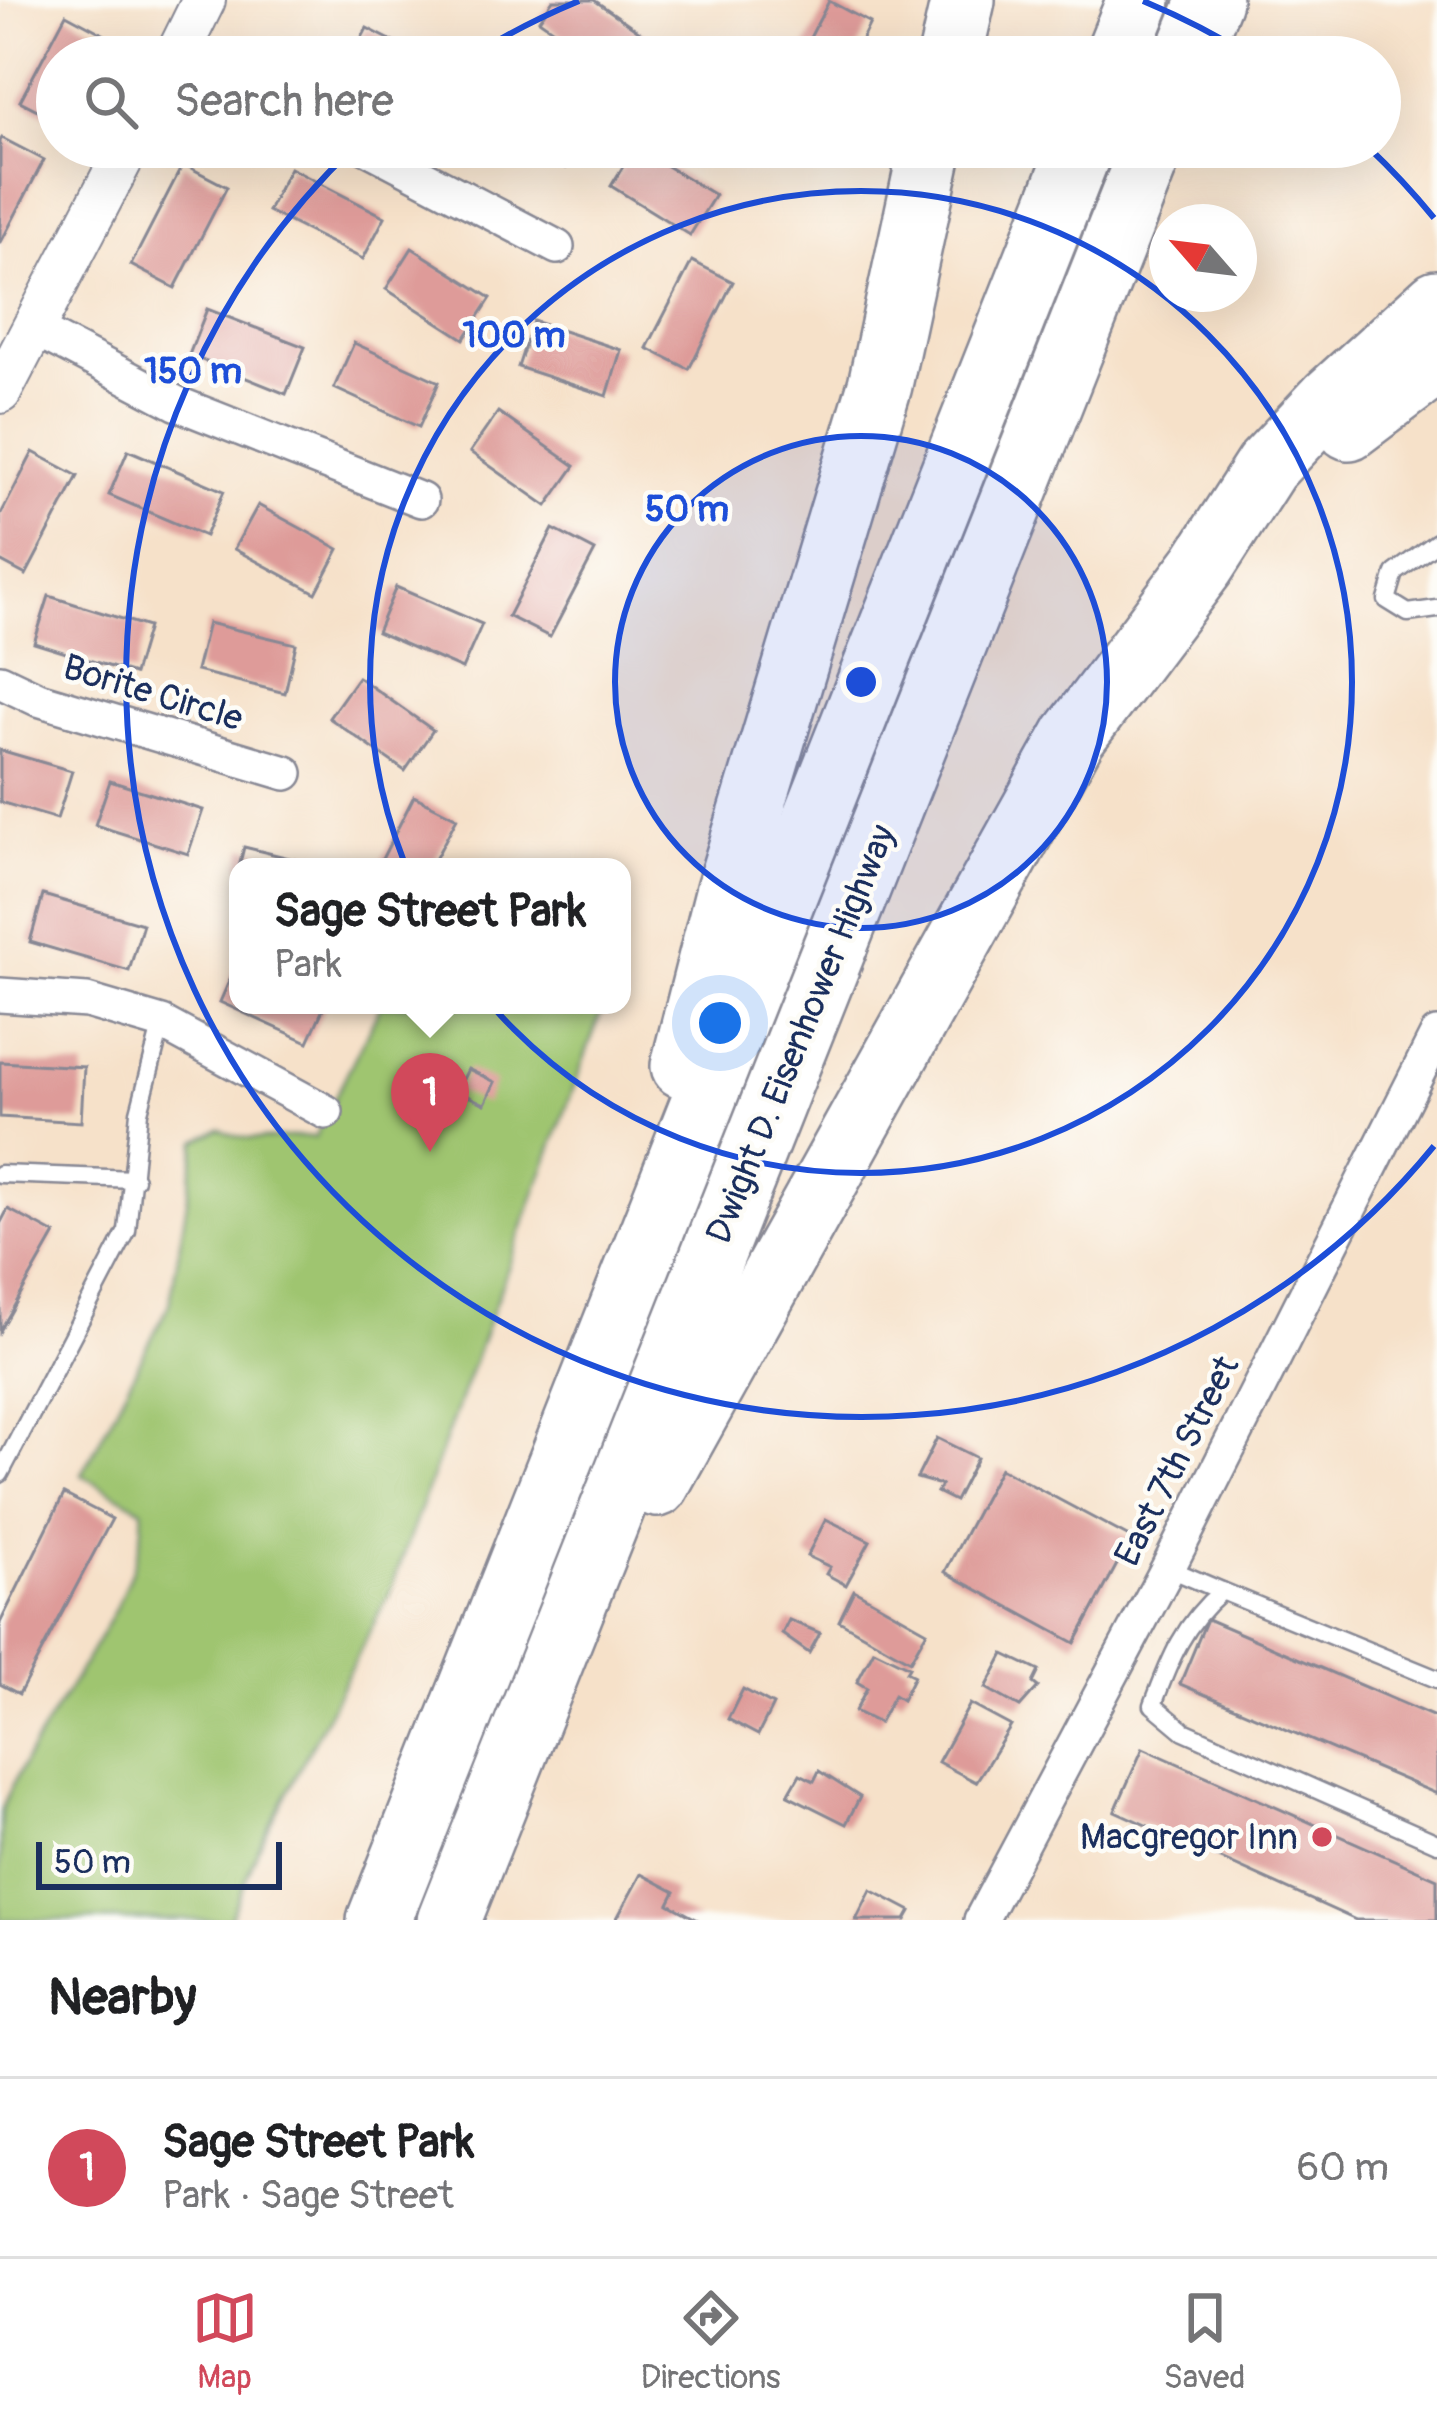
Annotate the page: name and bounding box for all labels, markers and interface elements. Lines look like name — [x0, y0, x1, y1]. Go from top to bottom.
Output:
search box — [36, 36, 1401, 168]
icon: search — [78, 69, 144, 135]
text: Search here — [174, 74, 394, 130]
north arrow — [1149, 204, 1257, 312]
text: 100 m — [462, 313, 566, 358]
text: 150 m — [144, 349, 242, 394]
text: 50 m — [645, 487, 729, 532]
street label: Borite Circle — [58, 644, 248, 742]
centre of rings — [840, 661, 882, 703]
street label: Dwight D. Eisenhower Highway — [696, 818, 906, 1250]
popup — [229, 858, 631, 1014]
text: Sage Street Park — [274, 884, 586, 940]
text: Park — [274, 940, 342, 989]
your location — [690, 993, 750, 1053]
pin: 1 — [391, 1053, 469, 1152]
street label: East 7th Street — [1105, 1348, 1249, 1574]
place label: Macgregor Inn — [1080, 1815, 1298, 1860]
marker: Macgregor Inn — [1309, 1824, 1335, 1850]
scale bar — [36, 1836, 282, 1889]
text: 50 m — [54, 1842, 131, 1883]
text: Nearby — [48, 1966, 196, 2030]
text: Sage Street Park — [162, 2115, 474, 2171]
text: 1 — [79, 2143, 95, 2192]
text: 60 m — [1297, 2143, 1389, 2192]
text: Park · Sage Street — [162, 2171, 454, 2220]
tab: Map — [192, 2285, 258, 2398]
tab: Directions — [641, 2285, 781, 2398]
tab: Saved — [1164, 2285, 1245, 2398]

